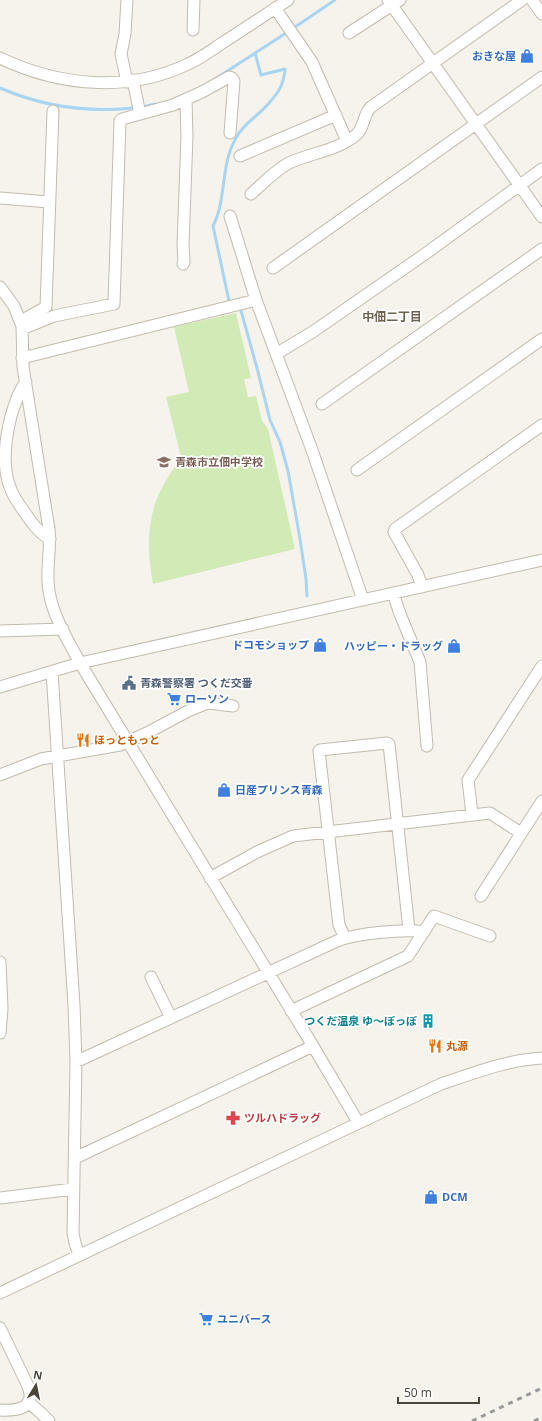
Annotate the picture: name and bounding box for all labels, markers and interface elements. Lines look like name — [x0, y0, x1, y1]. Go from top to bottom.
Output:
place label: おきな屋 — [472, 48, 516, 63]
shop icon: おきな屋 — [519, 48, 535, 64]
district label: 中佃二丁目 — [362, 308, 422, 325]
school or university icon: 青森市立佃中学校 — [156, 454, 172, 470]
place label: 青森市立佃中学校 — [175, 454, 263, 469]
place label: ドコモショップ — [232, 637, 309, 652]
shop icon: ドコモショップ — [312, 637, 328, 653]
place label: ハッピー・ドラッグ — [344, 638, 443, 653]
shop icon: ハッピー・ドラッグ — [446, 638, 462, 654]
public building icon: 青森警察署 つくだ交番 — [121, 675, 137, 691]
place label: 青森警察署 つくだ交番 — [140, 675, 253, 690]
supermarket icon: ローソン — [166, 691, 182, 707]
place label: ローソン — [185, 691, 229, 706]
restaurant icon: ほっともっと — [75, 732, 91, 748]
place label: ほっともっと — [94, 732, 160, 747]
shop icon: 日産プリンス青森 — [216, 782, 232, 798]
place label: 日産プリンス青森 — [235, 782, 323, 797]
place label: つくだ温泉 ゆ～ぽっぽ — [304, 1013, 417, 1028]
building icon: つくだ温泉 ゆ～ぽっぽ — [420, 1013, 436, 1029]
restaurant icon: 丸源 — [427, 1038, 443, 1054]
place label: 丸源 — [446, 1038, 468, 1053]
pharmacy icon: ツルハドラッグ — [225, 1110, 241, 1126]
place label: ツルハドラッグ — [244, 1110, 321, 1125]
shop icon: DCM — [423, 1189, 439, 1205]
place label: DCM — [442, 1189, 468, 1204]
supermarket icon: ユニバース — [198, 1311, 214, 1327]
place label: ユニバース — [217, 1311, 271, 1326]
north arrow — [16, 1365, 56, 1405]
text: N — [32, 1366, 44, 1383]
scale bar — [398, 1379, 479, 1405]
text: 50 m — [404, 1384, 432, 1401]

